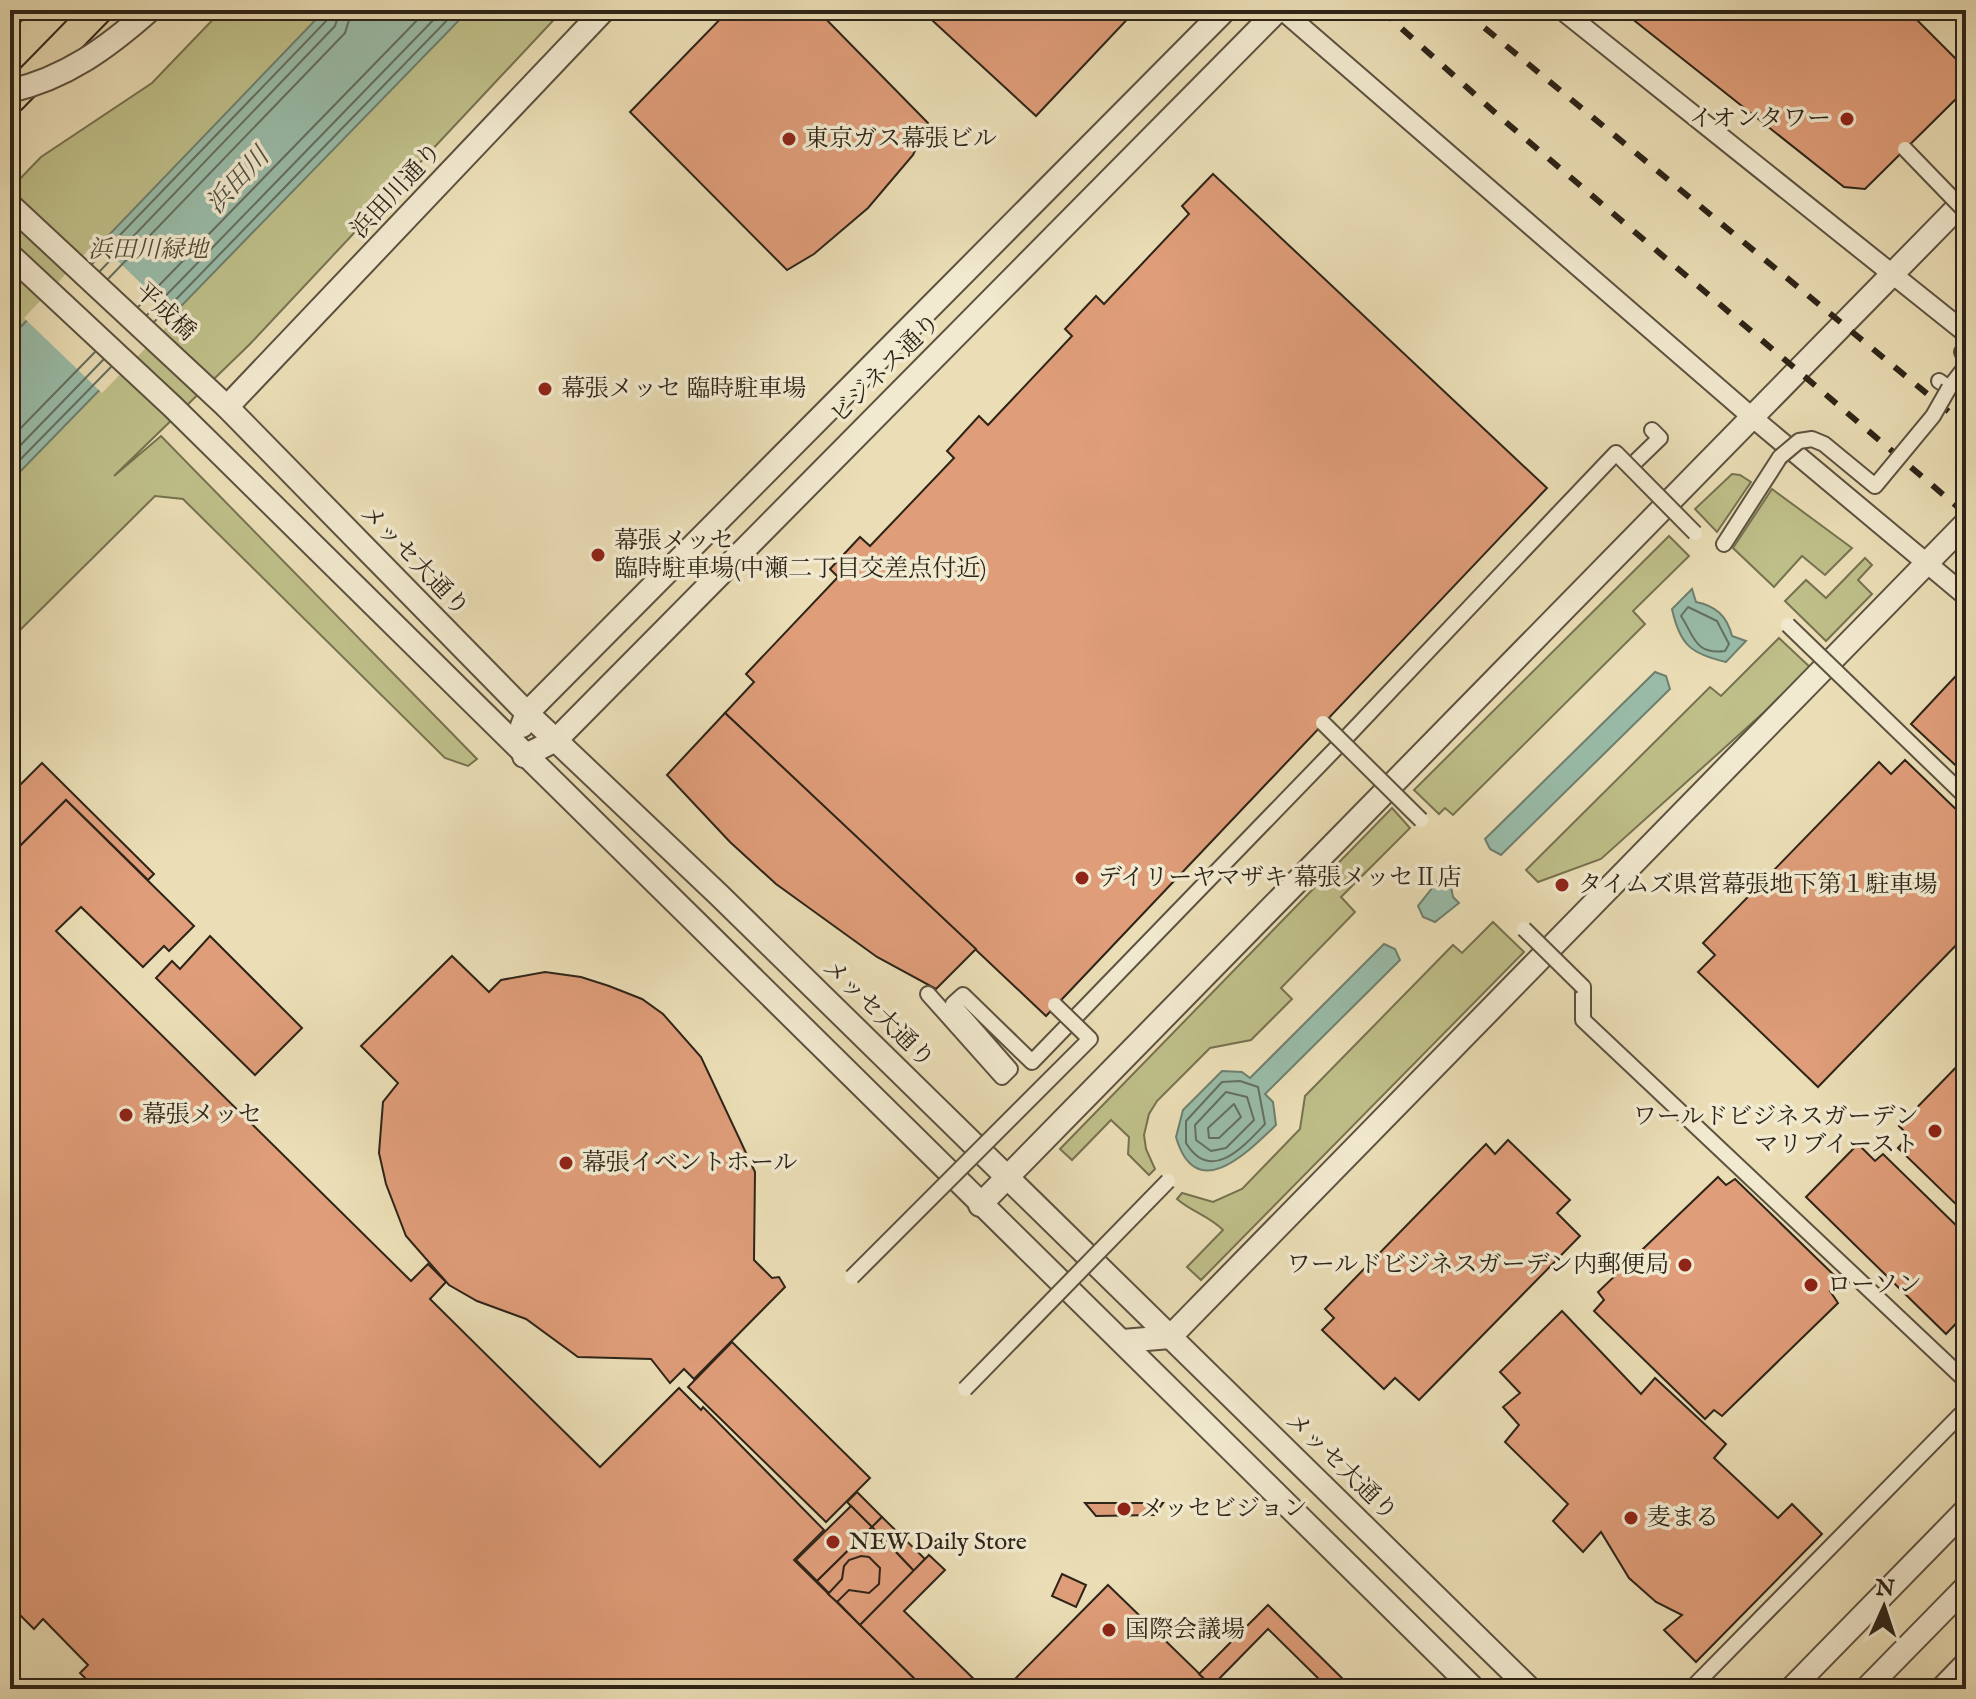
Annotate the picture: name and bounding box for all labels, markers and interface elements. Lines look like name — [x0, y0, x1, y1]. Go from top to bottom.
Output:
place label: イオンタワー — [1689, 104, 1831, 135]
marker: イオンタワー — [1838, 110, 1856, 128]
place label: 東京ガス幕張ビル — [805, 124, 997, 155]
marker: 東京ガス幕張ビル — [780, 130, 798, 148]
street label: 浜田川通り — [345, 137, 449, 245]
water label: 浜田川 — [199, 139, 279, 221]
park label: 浜田川緑地 — [88, 235, 211, 266]
street label: 平成橋 — [128, 276, 202, 348]
street label: ビジネス通り — [824, 307, 948, 431]
place label: 幕張メッセ 臨時駐車場 — [561, 374, 806, 405]
marker: 幕張メッセ 臨時駐車場 — [536, 380, 554, 398]
street label: メッセ大通り — [353, 498, 475, 624]
place label: 幕張メッセ 臨時駐車場(中瀬二丁目交差点付近) — [614, 526, 986, 585]
marker: 幕張メッセ 臨時駐車場(中瀬二丁目交差点付近) — [589, 546, 607, 564]
place label: デイリーヤマザキ 幕張メッセⅡ店 — [1098, 863, 1462, 894]
marker: デイリーヤマザキ 幕張メッセⅡ店 — [1073, 869, 1091, 887]
place label: タイムズ県営幕張地下第１駐車場 — [1578, 870, 1938, 901]
marker: タイムズ県営幕張地下第１駐車場 — [1553, 876, 1571, 894]
street label: メッセ大通り — [815, 953, 941, 1075]
place label: 幕張メッセ — [142, 1100, 262, 1131]
place label: ワールドビジネスガーデン マリブイースト — [1633, 1102, 1919, 1161]
marker: 幕張メッセ — [117, 1106, 135, 1124]
marker: ワールドビジネスガーデン マリブイースト — [1926, 1122, 1944, 1140]
place label: 幕張イベントホール — [582, 1148, 798, 1179]
marker: 幕張イベントホール — [557, 1154, 575, 1172]
place label: ワールドビジネスガーデン内郵便局 — [1287, 1250, 1669, 1281]
marker: ワールドビジネスガーデン内郵便局 — [1676, 1256, 1694, 1274]
place label: ローソン — [1827, 1270, 1922, 1301]
marker: ローソン — [1802, 1276, 1820, 1294]
street label: メッセ大通り — [1278, 1406, 1404, 1528]
place label: メッセビジョン — [1140, 1494, 1308, 1525]
marker: メッセビジョン — [1115, 1500, 1133, 1518]
place label: 麦まる — [1647, 1503, 1719, 1534]
marker: 麦まる — [1622, 1509, 1640, 1527]
place label: NEW Daily Store — [849, 1527, 1027, 1558]
marker: NEW Daily Store — [824, 1533, 842, 1551]
north arrow — [1844, 1567, 1924, 1647]
text: N — [1874, 1574, 1895, 1604]
place label: 国際会議場 — [1125, 1615, 1245, 1646]
marker: 国際会議場 — [1100, 1621, 1118, 1639]

